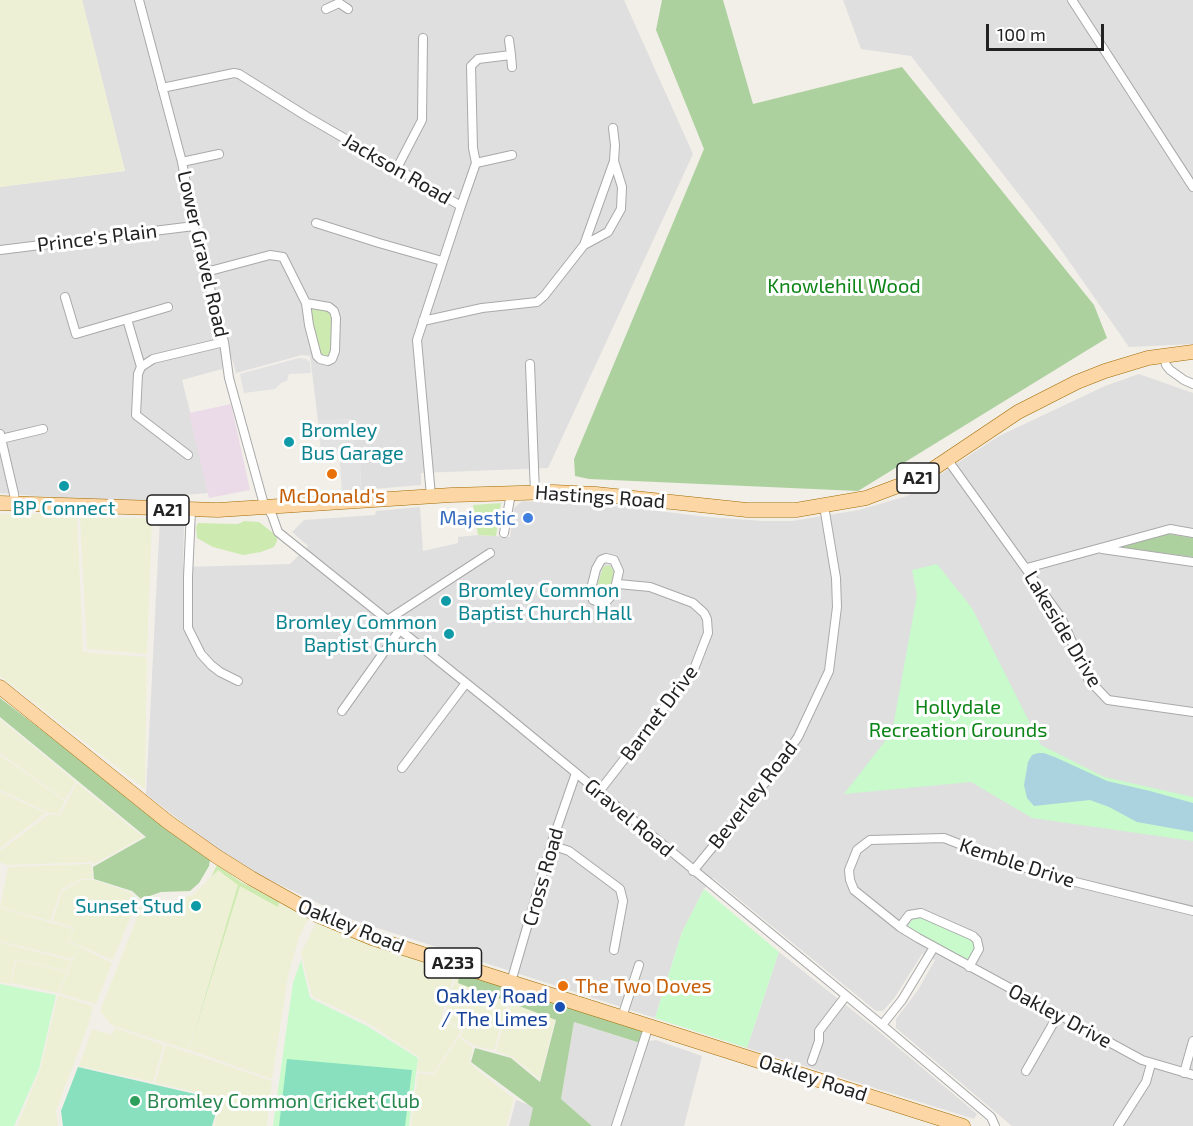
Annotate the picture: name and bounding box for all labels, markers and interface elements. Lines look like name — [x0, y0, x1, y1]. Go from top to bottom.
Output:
scale bar — [989, 12, 1108, 50]
text: 100 m — [997, 23, 1046, 45]
street label: Jackson Road — [338, 128, 456, 210]
street label: Lower Gravel Road — [172, 168, 234, 340]
street label: Prince's Plain — [36, 219, 158, 257]
park label: Knowlehill Wood — [767, 274, 921, 298]
place label: Bromley Bus Garage — [301, 418, 404, 465]
marker: Bromley Bus Garage — [282, 435, 296, 449]
road number: A21 — [897, 463, 939, 493]
marker: McDonald's — [325, 467, 339, 481]
marker: BP Connect — [57, 479, 71, 493]
street label: Hastings Road — [534, 480, 666, 514]
place label: McDonald's — [279, 484, 385, 508]
road number: A21 — [147, 495, 189, 525]
place label: BP Connect — [13, 496, 115, 520]
place label: Majestic — [439, 506, 516, 530]
marker: Majestic — [521, 511, 535, 525]
street label: Lakeside Drive — [1019, 567, 1107, 691]
place label: Bromley Common Baptist Church Hall — [458, 578, 632, 625]
marker: Bromley Common Baptist Church Hall — [439, 594, 453, 608]
place label: Bromley Common Baptist Church — [276, 610, 437, 657]
marker: Bromley Common Baptist Church — [442, 627, 456, 641]
street label: Barnet Drive — [615, 661, 703, 765]
park label: Hollydale Recreation Grounds — [869, 695, 1047, 742]
street label: Beverley Road — [704, 736, 802, 854]
street label: Gravel Road — [579, 774, 679, 862]
street label: Cross Road — [517, 825, 569, 929]
street label: Kemble Drive — [956, 833, 1078, 893]
place label: Sunset Stud — [75, 894, 184, 918]
street label: Oakley Road — [294, 894, 408, 958]
marker: Sunset Stud — [189, 899, 203, 913]
road number: A233 — [424, 948, 482, 978]
place label: The Two Doves — [575, 974, 712, 998]
marker: The Two Doves — [556, 979, 570, 993]
street label: Oakley Drive — [1004, 979, 1116, 1053]
place label: Oakley Road / The Limes — [436, 984, 548, 1031]
marker: Oakley Road / The Limes — [553, 1000, 567, 1014]
street label: Oakley Road — [756, 1049, 870, 1107]
place label: Bromley Common Cricket Club — [147, 1089, 420, 1113]
marker: Bromley Common Cricket Club — [128, 1094, 142, 1108]

